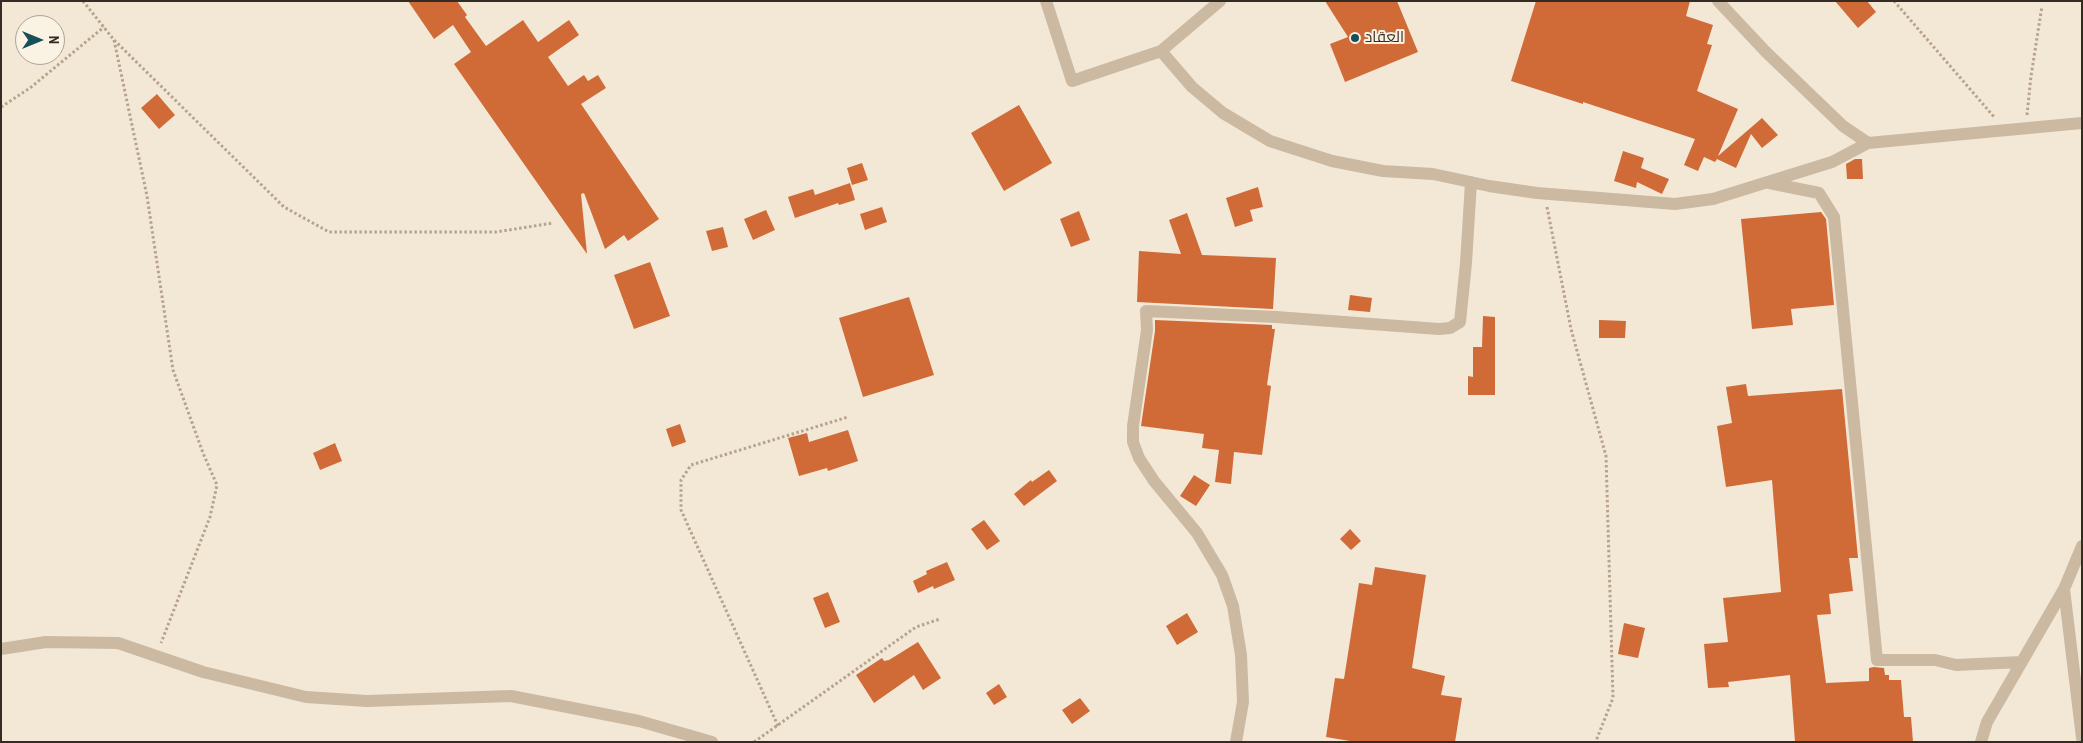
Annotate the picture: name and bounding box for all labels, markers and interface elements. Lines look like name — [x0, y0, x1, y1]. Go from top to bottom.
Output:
north arrow — [15, 15, 65, 65]
place label: العقاد — [1365, 29, 1404, 47]
marker: العقاد — [1349, 32, 1361, 44]
text: N — [45, 36, 63, 44]

